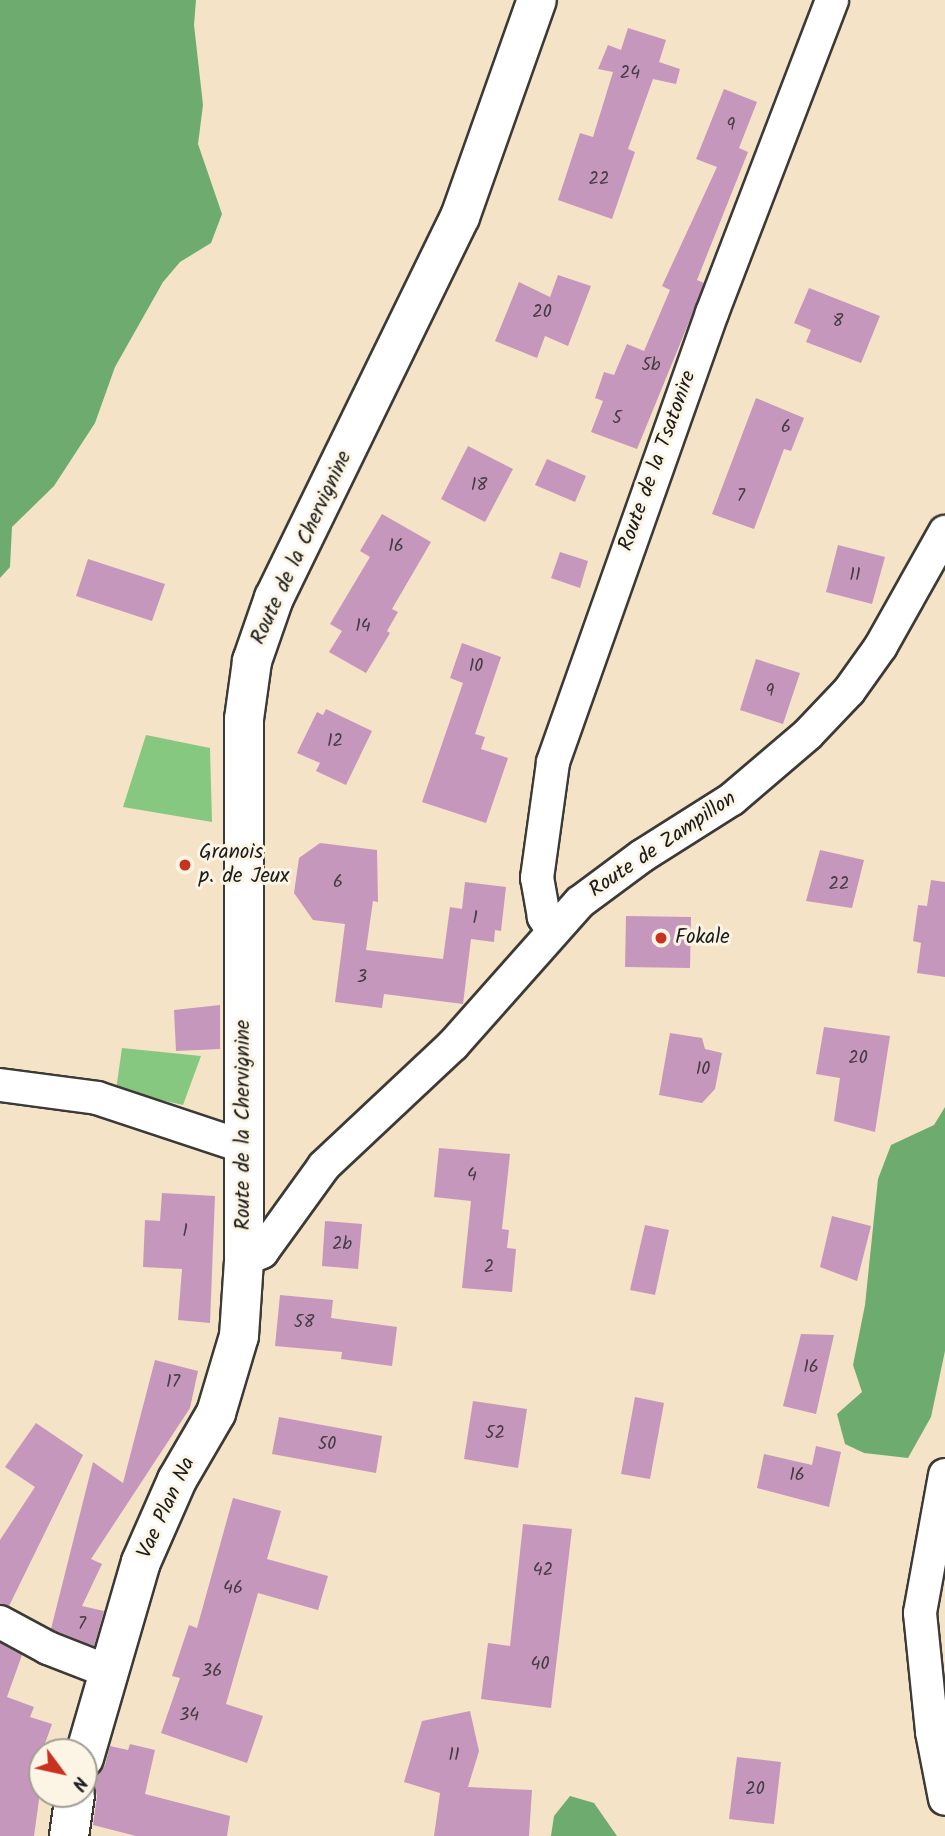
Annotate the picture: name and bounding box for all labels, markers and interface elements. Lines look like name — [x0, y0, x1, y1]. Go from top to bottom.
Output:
house number: 24 — [620, 63, 640, 85]
house number: 9 — [727, 115, 735, 137]
house number: 22 — [589, 169, 609, 191]
house number: 20 — [532, 302, 552, 324]
house number: 8 — [833, 311, 843, 333]
house number: 5b — [641, 355, 661, 377]
street label: Route de la Tsatonire — [614, 367, 702, 555]
house number: 5 — [612, 408, 622, 430]
house number: 6 — [781, 417, 791, 439]
street label: Route de la Chervignine — [246, 447, 358, 649]
house number: 18 — [471, 475, 487, 497]
house number: 7 — [737, 486, 745, 508]
house number: 16 — [388, 536, 404, 558]
house number: 11 — [849, 565, 861, 587]
house number: 14 — [355, 616, 371, 638]
house number: 10 — [469, 656, 483, 678]
house number: 9 — [766, 681, 774, 703]
house number: 12 — [327, 731, 343, 753]
street label: Route de Zampillon — [585, 787, 741, 903]
place label: Granois p. de Jeux — [199, 840, 289, 890]
marker: Granois p. de Jeux — [177, 857, 193, 873]
house number: 6 — [333, 872, 343, 894]
house number: 22 — [829, 874, 849, 896]
house number: 1 — [472, 908, 478, 930]
place label: Fokale — [675, 925, 730, 951]
marker: Fokale — [653, 930, 669, 946]
house number: 3 — [357, 967, 367, 989]
street label: Route de la Chervignine — [231, 1020, 257, 1230]
house number: 20 — [848, 1048, 868, 1070]
house number: 10 — [696, 1059, 710, 1081]
house number: 4 — [467, 1165, 477, 1187]
house number: 1 — [182, 1221, 188, 1243]
house number: 2b — [332, 1234, 352, 1256]
house number: 2 — [484, 1257, 494, 1279]
house number: 58 — [294, 1312, 314, 1334]
house number: 16 — [803, 1357, 819, 1379]
house number: 17 — [166, 1372, 180, 1394]
house number: 52 — [485, 1423, 505, 1445]
house number: 50 — [318, 1434, 336, 1456]
street label: Vae Plan Na — [133, 1453, 201, 1563]
house number: 16 — [789, 1465, 805, 1487]
house number: 42 — [533, 1560, 553, 1582]
house number: 46 — [223, 1578, 243, 1600]
house number: 7 — [78, 1614, 86, 1636]
house number: 40 — [531, 1654, 549, 1676]
house number: 36 — [202, 1661, 222, 1683]
house number: 34 — [179, 1705, 199, 1727]
north arrow — [28, 1738, 98, 1808]
house number: 11 — [448, 1745, 460, 1767]
text: N — [63, 1770, 95, 1797]
house number: 20 — [745, 1779, 765, 1801]

